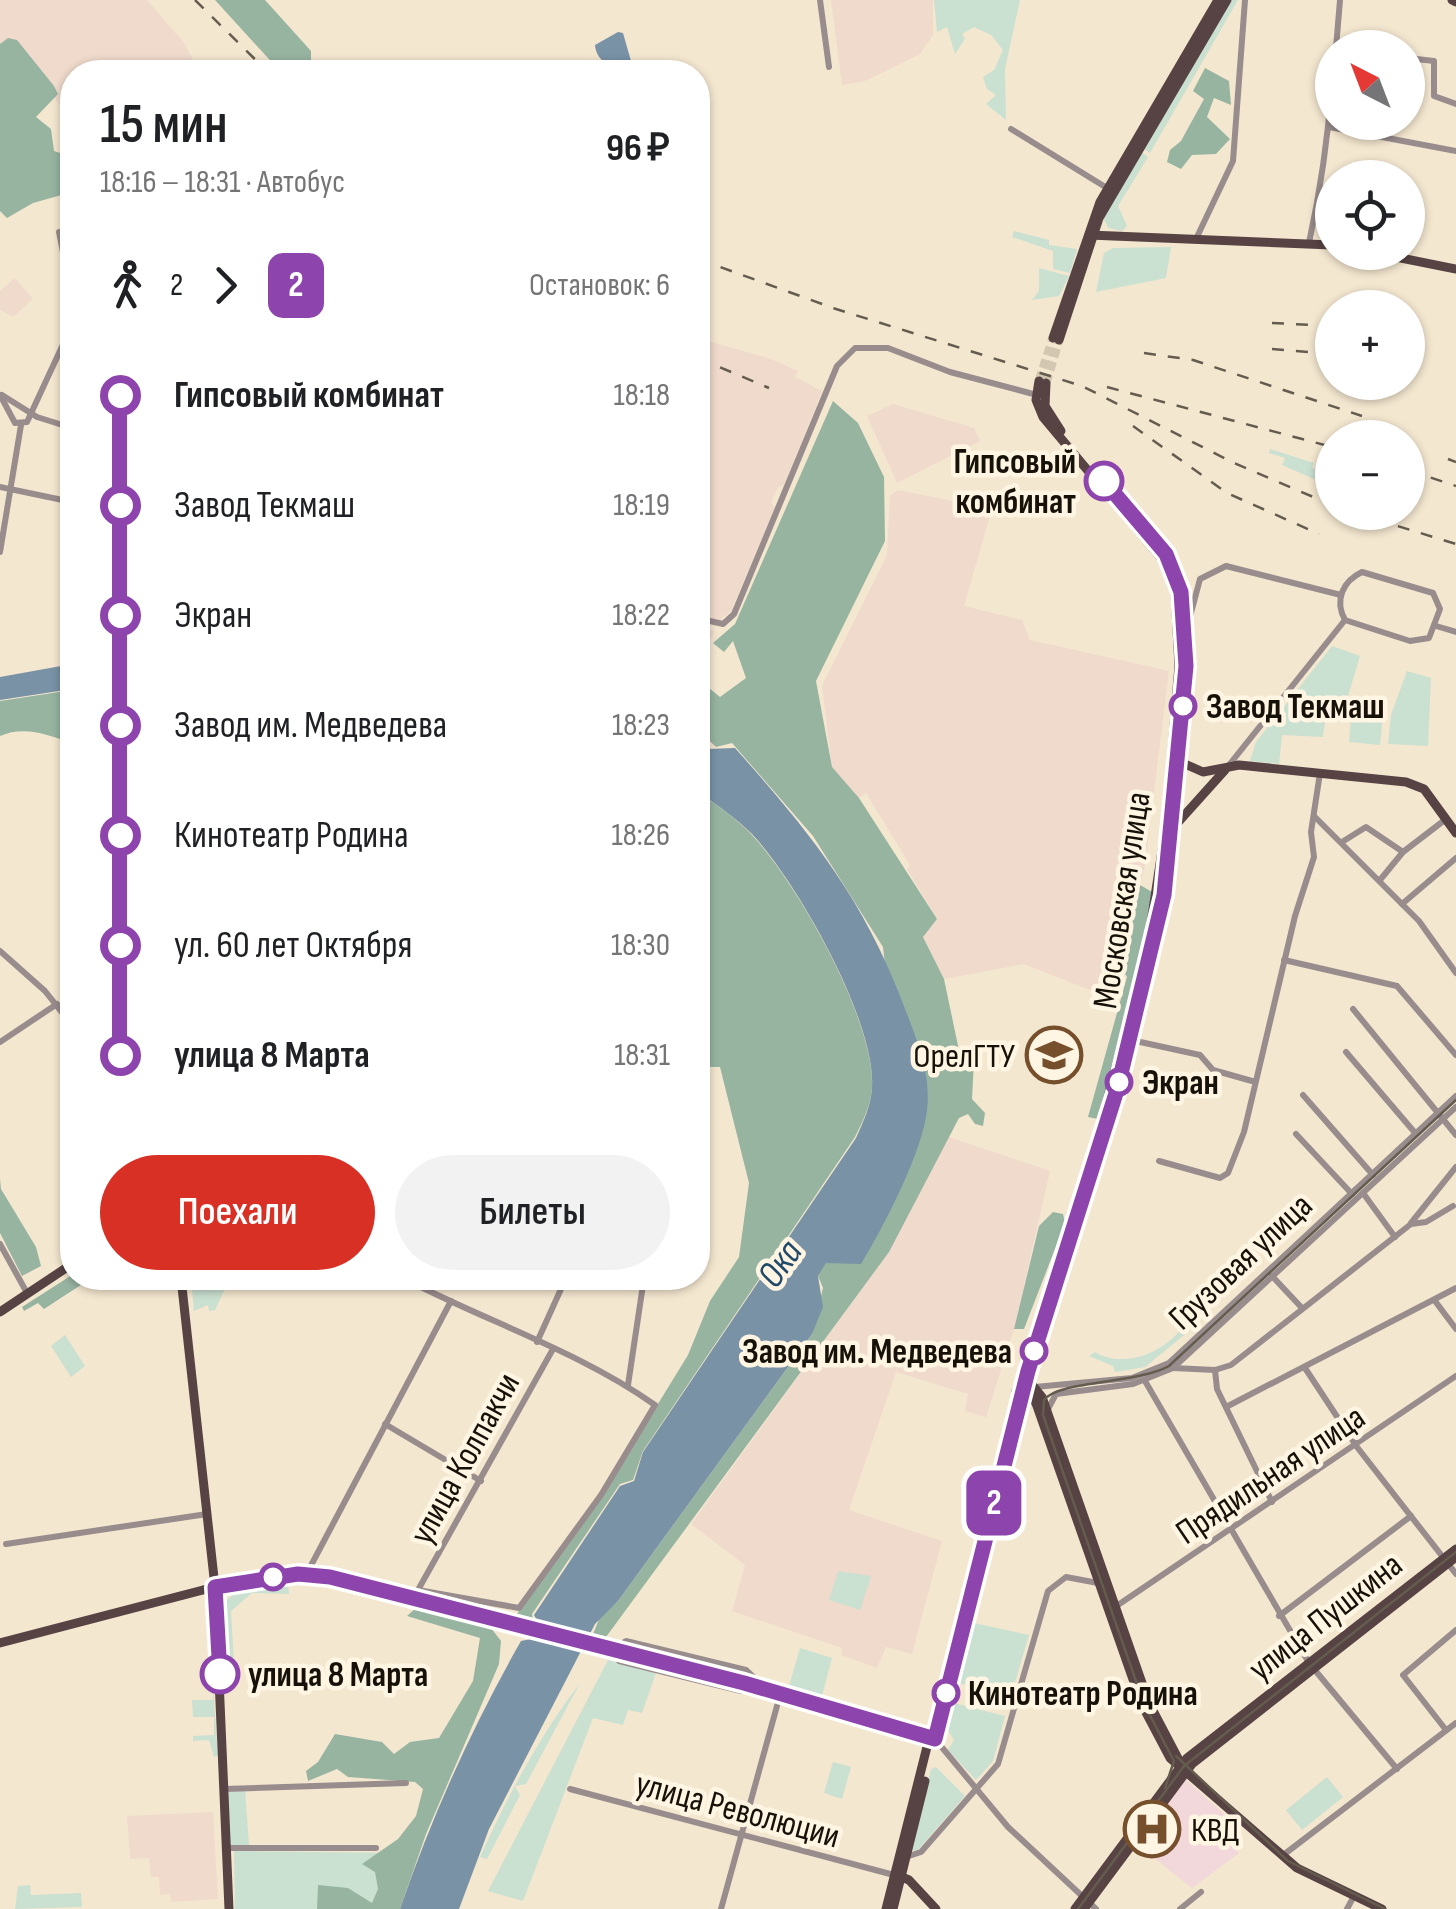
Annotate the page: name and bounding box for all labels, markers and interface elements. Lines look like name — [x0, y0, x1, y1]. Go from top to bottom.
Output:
north arrow — [1315, 30, 1425, 140]
map controls — [1315, 30, 1425, 530]
text: 15 мин — [100, 92, 228, 159]
text: 96 ₽ — [606, 126, 670, 171]
button: locate — [1315, 160, 1425, 270]
text: 18:16 – 18:31 · Автобус — [100, 163, 345, 202]
icon: walk — [100, 258, 155, 313]
icon: forward — [198, 258, 253, 313]
text: 2 — [288, 264, 304, 307]
text: 2 — [170, 266, 183, 305]
text: Остановок: 6 — [529, 266, 670, 305]
button: + — [1315, 290, 1425, 400]
text: Гипсовый комбинат — [174, 373, 444, 418]
text: 18:18 — [614, 376, 670, 415]
button: − — [1315, 420, 1425, 530]
place label: Гипсовый комбинат — [953, 441, 1076, 524]
marker: Гипсовый комбинат — [1085, 462, 1123, 500]
text: Завод Текмаш — [174, 483, 355, 528]
text: 18:19 — [613, 486, 670, 525]
text: Экран — [174, 593, 252, 638]
text: 18:22 — [612, 596, 670, 635]
place label: Завод Текмаш — [1206, 686, 1385, 729]
marker: Завод Текмаш — [1170, 693, 1196, 719]
text: Завод им. Медведева — [174, 703, 447, 748]
text: 18:23 — [612, 706, 670, 745]
street label: Московская улица — [1084, 789, 1161, 1012]
text: Кинотеатр Родина — [174, 813, 409, 858]
text: 18:26 — [612, 816, 670, 855]
text: ул. 60 лет Октября — [174, 923, 412, 968]
text: 18:30 — [611, 926, 670, 965]
school or university icon: ОрелГТУ — [1024, 1025, 1084, 1085]
text: улица 8 Марта — [174, 1033, 370, 1078]
place label: ОрелГТУ — [913, 1035, 1015, 1078]
text: 18:31 — [614, 1036, 670, 1075]
place label: Экран — [1142, 1062, 1219, 1105]
marker: Экран — [1106, 1069, 1132, 1095]
button: Поехали — [100, 1155, 375, 1270]
button: Билеты — [395, 1155, 670, 1270]
street label: Грузовая улица — [1160, 1185, 1322, 1339]
water label: Ока — [748, 1232, 812, 1296]
place label: Завод им. Медведева — [742, 1331, 1012, 1374]
marker: Завод им. Медведева — [1021, 1338, 1047, 1364]
street label: улица Колпакчи — [401, 1366, 530, 1552]
street label: Прядильная улица — [1168, 1396, 1374, 1554]
line badge: 2 — [962, 1470, 1026, 1536]
text: 2 — [986, 1482, 1002, 1525]
street label: улица Пушкина — [1240, 1544, 1411, 1691]
unlabelled marker — [260, 1564, 286, 1590]
place label: улица 8 Марта — [248, 1654, 428, 1697]
marker: улица 8 Марта — [201, 1655, 239, 1693]
place label: Кинотеатр Родина — [968, 1673, 1198, 1716]
marker: Кинотеатр Родина — [933, 1680, 959, 1706]
street label: улица Революции — [631, 1763, 844, 1858]
hospital icon: КВД — [1122, 1799, 1182, 1859]
place label: КВД — [1191, 1809, 1239, 1852]

